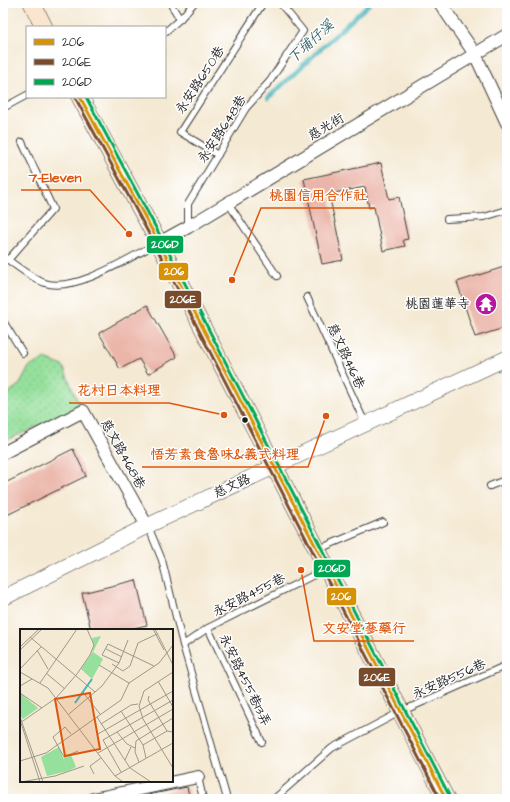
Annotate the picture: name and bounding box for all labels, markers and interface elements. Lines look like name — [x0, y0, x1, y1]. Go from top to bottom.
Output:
water label: 下埔仔溪 — [284, 15, 339, 68]
legend — [26, 26, 166, 98]
text: 206 — [62, 34, 84, 51]
street label: 永安路650巷 — [171, 43, 229, 117]
text: 206E — [62, 54, 91, 71]
text: 206D — [62, 74, 92, 91]
street label: 永安路648巷 — [193, 92, 251, 166]
street label: 慈光街 — [305, 109, 347, 145]
callout: 7-Eleven — [21, 164, 90, 190]
text: 7-Eleven — [28, 168, 81, 188]
callout: 桃園信用合作社 — [261, 182, 375, 208]
text: 桃園信用合作社 — [269, 186, 367, 206]
line badge: 206D — [146, 235, 184, 254]
text: 206D — [150, 237, 179, 252]
line badge: 206 — [158, 262, 189, 281]
text: 206 — [163, 264, 184, 279]
line badge: 206E — [164, 290, 202, 309]
temple icon: 桃園蓮華寺 — [473, 291, 499, 317]
text: 206E — [169, 292, 197, 307]
place label: 桃園蓮華寺 — [405, 295, 470, 313]
street label: 慈文路416巷 — [323, 320, 369, 392]
callout: 花村日本料理 — [69, 377, 169, 403]
text: 花村日本料理 — [77, 381, 161, 401]
unlabelled marker — [240, 415, 250, 425]
street label: 慈文路468巷 — [96, 416, 150, 492]
callout: 悟芳素食魯味&義式料理 — [142, 441, 308, 467]
text: 悟芳素食魯味&義式料理 — [150, 445, 300, 465]
street label: 慈文路 — [211, 470, 253, 502]
line badge: 206D — [313, 559, 351, 578]
text: 206D — [317, 561, 346, 576]
street label: 永安路455巷 — [210, 569, 288, 621]
line badge: 206 — [326, 587, 357, 606]
text: 206 — [330, 589, 351, 604]
callout: 文安堂蔘藥行 — [314, 615, 414, 641]
text: 文安堂蔘藥行 — [322, 619, 406, 639]
inset map — [20, 629, 173, 782]
street label: 永安路455巷13弄 — [215, 631, 275, 729]
street label: 永安路556巷 — [409, 655, 489, 703]
line badge: 206E — [358, 667, 396, 687]
text: 206E — [363, 670, 391, 685]

